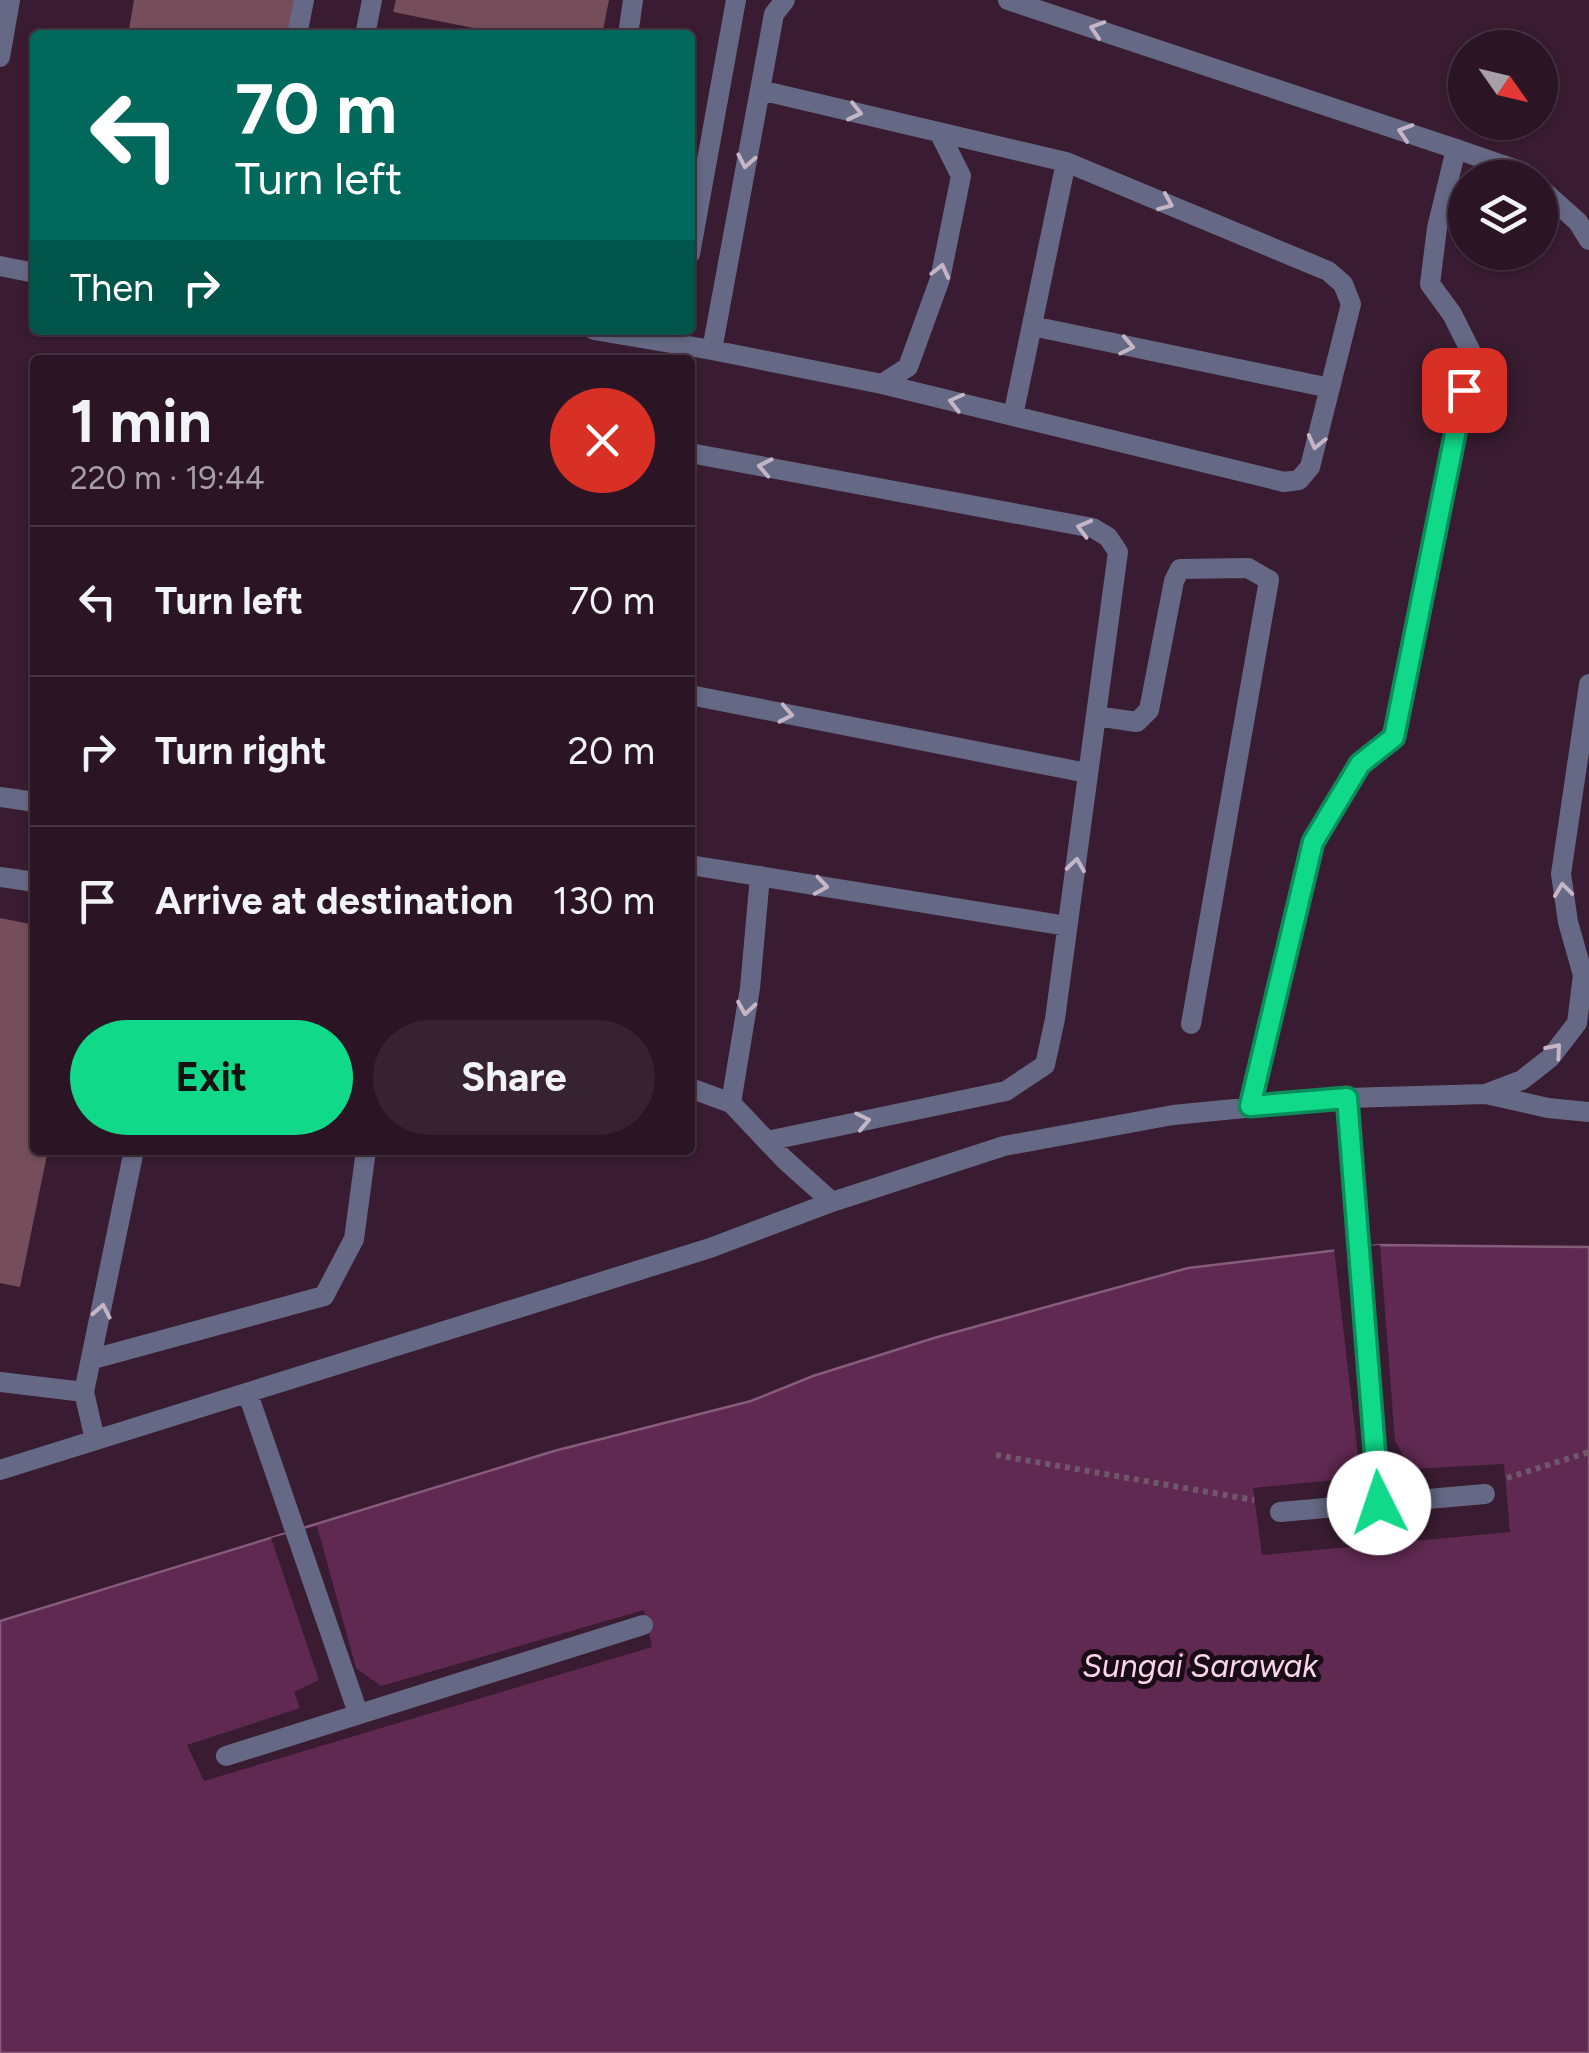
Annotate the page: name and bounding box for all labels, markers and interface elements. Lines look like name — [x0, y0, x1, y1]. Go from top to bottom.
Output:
one-way arrow — [1089, 21, 1106, 41]
north arrow — [1448, 30, 1558, 140]
map controls — [1448, 30, 1558, 270]
text: 70 m — [235, 66, 397, 151]
icon: left — [70, 70, 200, 200]
one-way arrow — [846, 100, 863, 121]
one-way arrow — [1398, 123, 1415, 143]
text: Turn left — [235, 151, 402, 205]
one-way arrow — [736, 152, 757, 169]
button: layers — [1448, 160, 1558, 270]
one-way arrow — [1156, 192, 1173, 212]
icon: right — [174, 260, 229, 315]
one-way arrow — [930, 263, 951, 280]
text: Then — [70, 265, 154, 311]
one-way arrow — [1118, 334, 1135, 355]
pin — [1422, 348, 1507, 433]
icon: arrive — [1437, 363, 1492, 418]
text: 1 min — [70, 385, 212, 457]
button: close — [550, 388, 655, 493]
one-way arrow — [948, 393, 965, 414]
one-way arrow — [1307, 433, 1328, 450]
one-way arrow — [757, 457, 773, 478]
text: 220 m · 19:44 — [70, 459, 265, 497]
one-way arrow — [1076, 519, 1093, 540]
icon: left — [70, 574, 125, 629]
text: Turn left — [155, 578, 303, 624]
text: 70 m — [569, 578, 655, 624]
one-way arrow — [777, 703, 794, 724]
icon: right — [70, 724, 125, 779]
text: Turn right — [155, 728, 327, 774]
text: 20 m — [568, 728, 655, 774]
one-way arrow — [1064, 857, 1085, 874]
icon: arrive — [70, 874, 125, 929]
one-way arrow — [813, 875, 829, 896]
text: Arrive at destination — [155, 878, 513, 924]
text: 130 m — [553, 878, 655, 924]
one-way arrow — [1554, 882, 1575, 898]
one-way arrow — [737, 1000, 758, 1016]
button: Exit — [70, 1020, 353, 1135]
button: Share — [373, 1020, 655, 1135]
one-way arrow — [1544, 1043, 1562, 1062]
one-way arrow — [854, 1112, 871, 1133]
one-way arrow — [91, 1303, 112, 1320]
position arrow — [1327, 1451, 1431, 1555]
water label: Sungai Sarawak — [1082, 1647, 1319, 1685]

